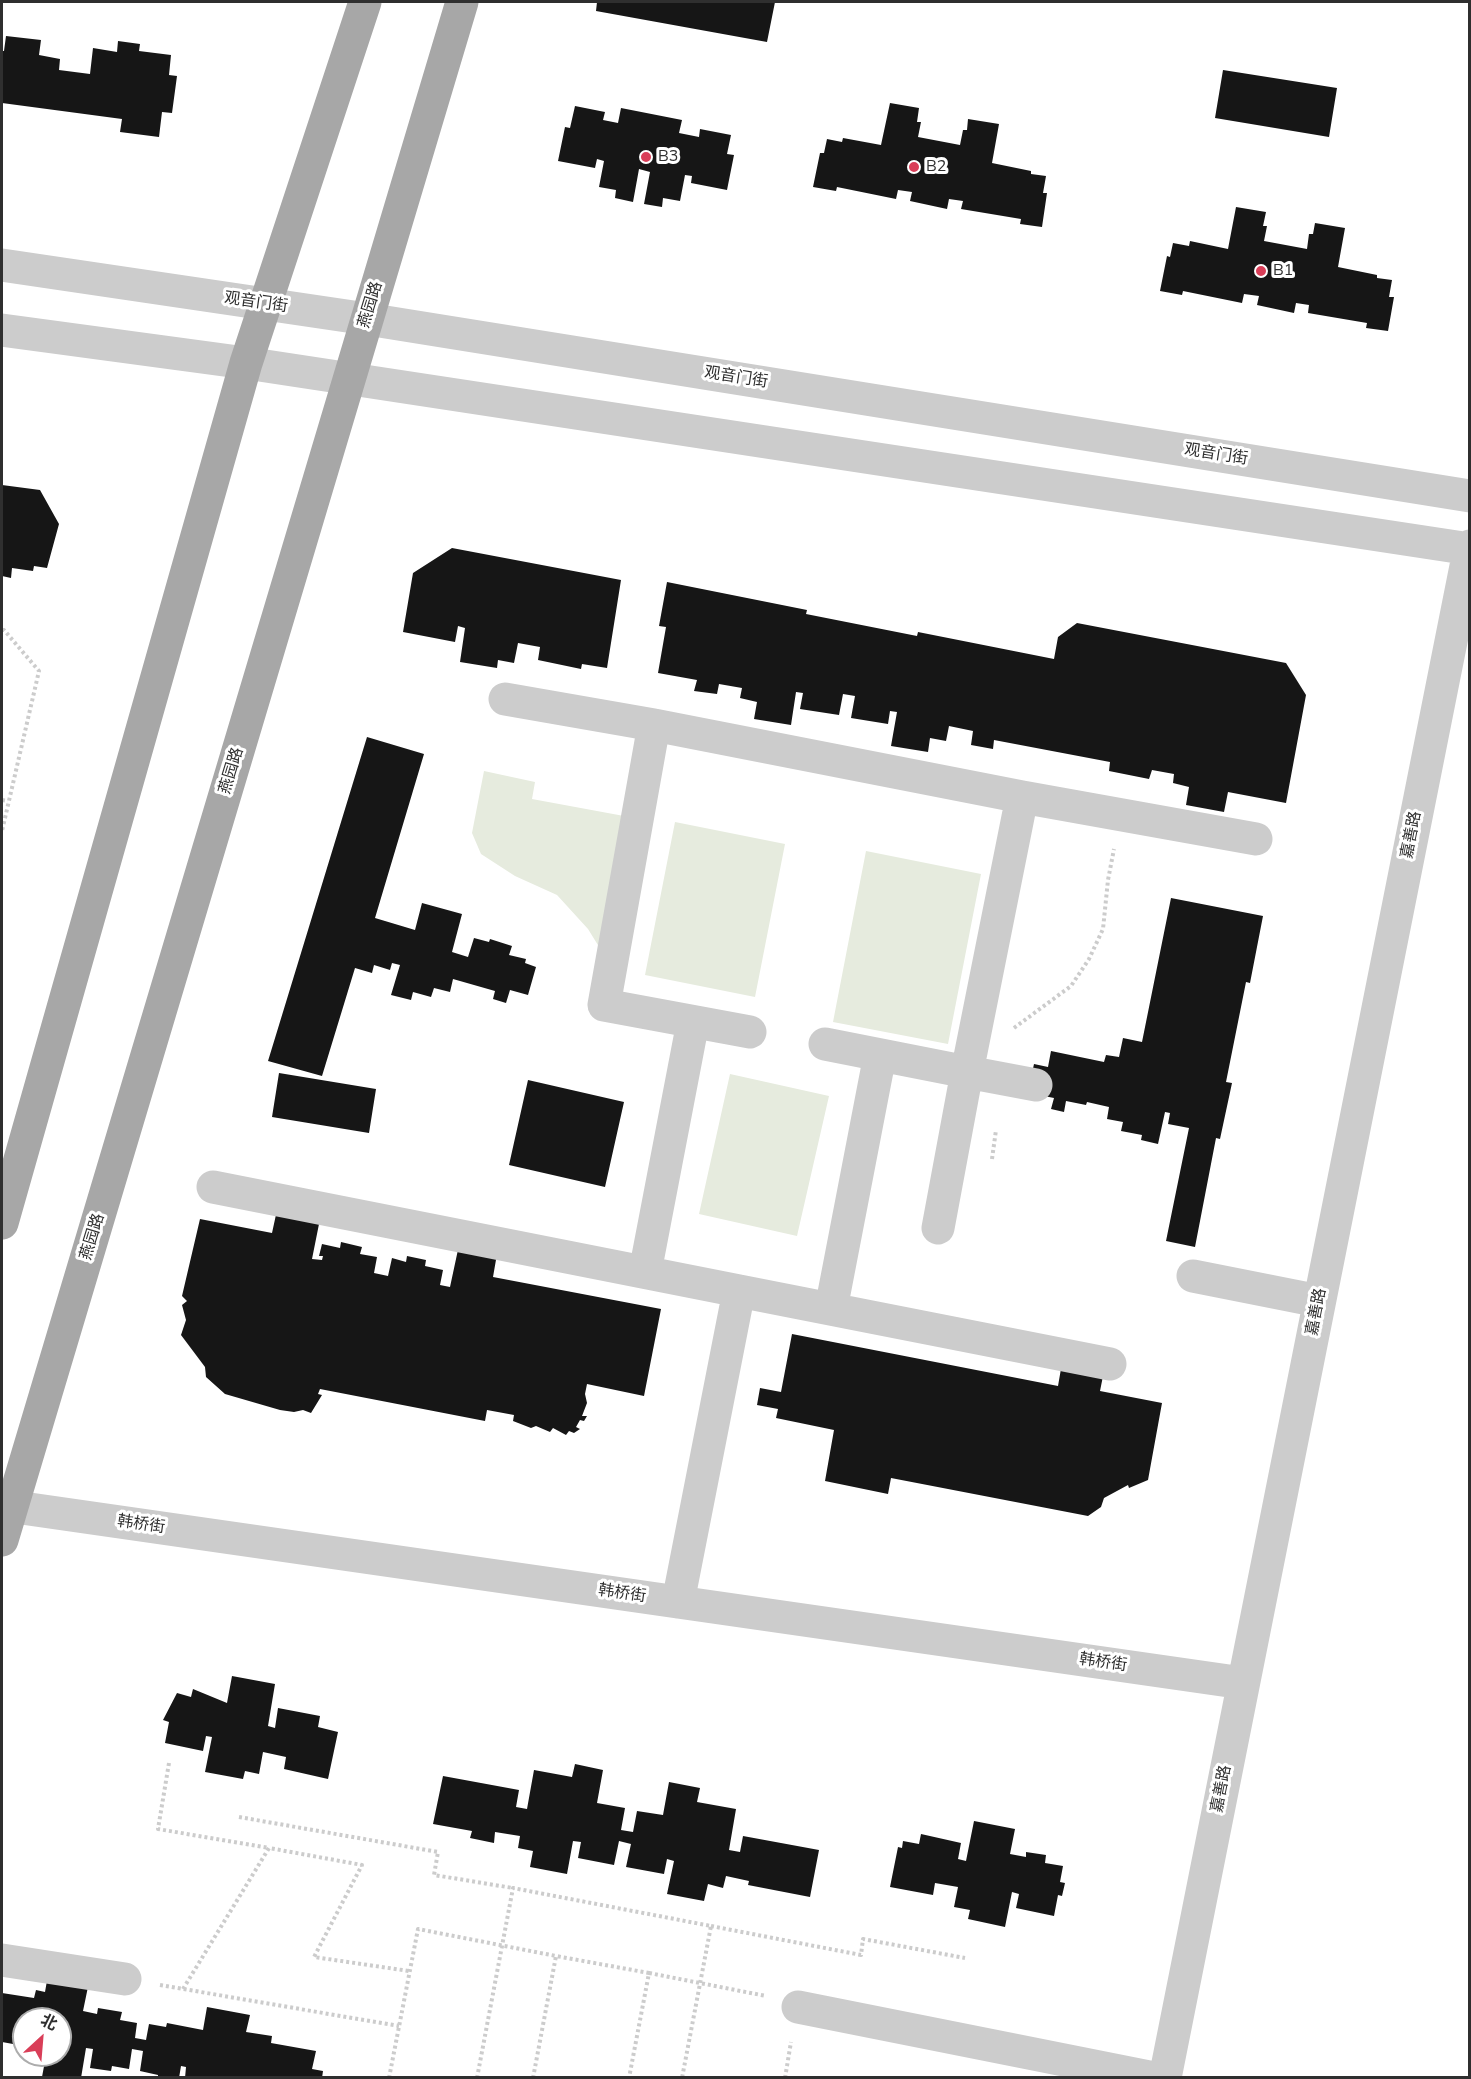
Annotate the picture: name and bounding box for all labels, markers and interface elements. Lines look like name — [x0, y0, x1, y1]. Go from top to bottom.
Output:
place label: B3 — [658, 147, 678, 167]
marker: B3 — [639, 150, 653, 164]
place label: B2 — [926, 157, 946, 177]
marker: B2 — [907, 160, 921, 174]
place label: B1 — [1273, 261, 1293, 281]
marker: B1 — [1254, 264, 1268, 278]
street label: 燕园路 — [355, 279, 387, 331]
street label: 观音门街 — [223, 289, 289, 317]
street label: 观音门街 — [703, 364, 769, 392]
street label: 观音门街 — [1183, 441, 1249, 469]
street label: 燕园路 — [216, 745, 248, 797]
street label: 嘉善路 — [1398, 810, 1426, 860]
street label: 燕园路 — [77, 1211, 109, 1263]
street label: 嘉善路 — [1303, 1287, 1331, 1337]
street label: 韩桥街 — [116, 1512, 166, 1538]
street label: 韩桥街 — [597, 1581, 647, 1607]
street label: 韩桥街 — [1078, 1650, 1128, 1676]
street label: 嘉善路 — [1208, 1764, 1236, 1814]
north arrow — [12, 2007, 72, 2067]
text: 北 — [37, 2009, 61, 2036]

